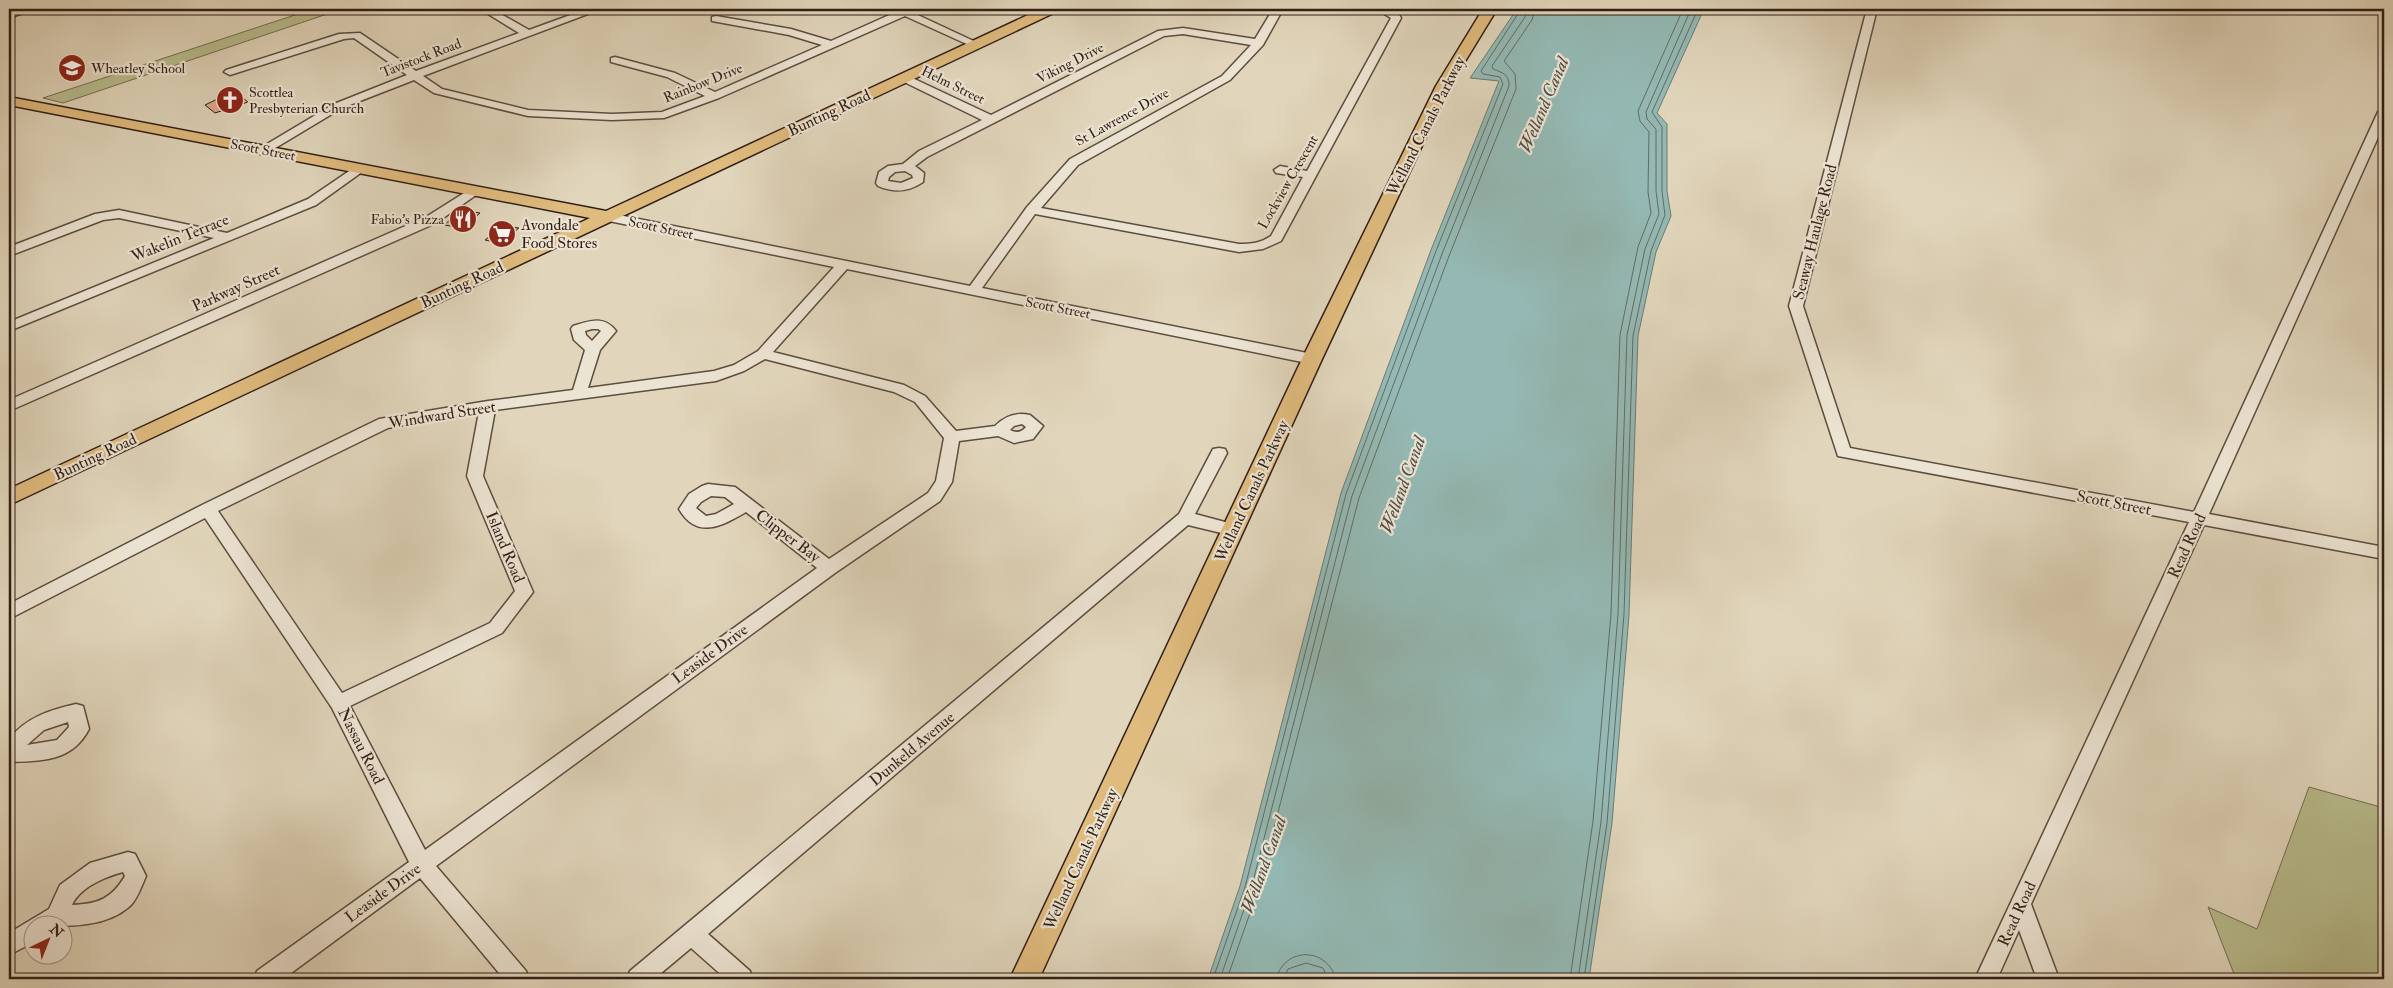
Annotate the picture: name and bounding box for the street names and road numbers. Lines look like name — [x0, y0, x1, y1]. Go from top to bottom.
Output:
street label: Tavistock Road — [378, 35, 464, 81]
street label: Viking Drive — [1034, 39, 1107, 87]
street label: Welland Canals Parkway — [1382, 52, 1470, 200]
street label: Rainbow Drive — [661, 59, 745, 107]
street label: Helm Street — [919, 62, 988, 108]
street label: St Lawrence Drive — [1072, 84, 1172, 150]
street label: Bunting Road — [784, 85, 874, 141]
street label: Lockview Crescent — [1254, 132, 1322, 232]
street label: Scott Street — [229, 135, 297, 165]
street label: Seaway Haulage Road — [1789, 162, 1842, 302]
street label: Wakelin Terrace — [127, 209, 232, 267]
street label: Scott Street — [627, 213, 695, 243]
street label: Bunting Road — [417, 257, 507, 313]
street label: Parkway Street — [189, 260, 283, 316]
street label: Scott Street — [1024, 293, 1092, 323]
street label: Windward Street — [386, 397, 497, 434]
street label: Welland Canals Parkway — [1210, 416, 1294, 566]
street label: Bunting Road — [50, 429, 140, 485]
street label: Scott Street — [2075, 486, 2153, 520]
street label: Clipper Bay — [751, 505, 825, 568]
street label: Island Road — [481, 508, 529, 586]
street label: Read Road — [2163, 510, 2211, 582]
street label: Leaside Drive — [668, 620, 752, 688]
street label: Nassau Road — [333, 704, 389, 788]
street label: Dunkeld Avenue — [865, 707, 959, 790]
street label: Welland Canals Parkway — [1039, 784, 1123, 934]
street label: Leaside Drive — [341, 859, 425, 927]
street label: Read Road — [1993, 878, 2041, 950]

